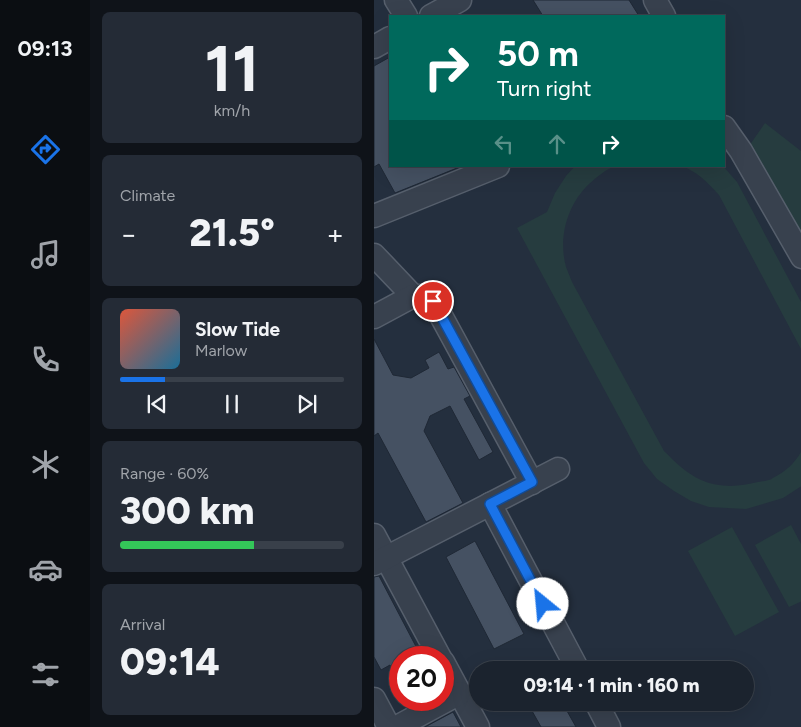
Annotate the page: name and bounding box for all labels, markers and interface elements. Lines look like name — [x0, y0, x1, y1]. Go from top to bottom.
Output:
text: 11 — [205, 29, 259, 107]
text: 50 m — [497, 33, 579, 75]
text: 09:13 — [17, 35, 73, 62]
icon: right — [414, 35, 479, 100]
text: Turn right — [497, 75, 592, 102]
text: km/h — [214, 101, 250, 120]
icon: left — [490, 130, 518, 158]
icon: ahead — [543, 130, 571, 158]
icon: right — [596, 130, 624, 158]
icon: directions — [28, 132, 63, 167]
text: Climate — [120, 186, 175, 205]
text: 21.5° — [189, 210, 275, 256]
text: − — [120, 217, 137, 251]
text: + — [327, 217, 344, 251]
icon: music — [28, 237, 63, 272]
pin — [412, 280, 454, 322]
icon: arrive — [419, 287, 447, 315]
text: Slow Tide — [195, 318, 280, 341]
text: Marlow — [195, 341, 247, 360]
icon: phone — [28, 342, 63, 377]
icon: previous — [143, 390, 171, 418]
icon: pause — [218, 390, 246, 418]
icon: next — [293, 390, 321, 418]
icon: climate — [28, 447, 63, 482]
text: Range · 60% — [120, 464, 209, 483]
text: 300 km — [120, 488, 255, 534]
icon: car — [28, 552, 63, 587]
position arrow — [516, 577, 568, 629]
text: Arrival — [120, 615, 165, 634]
text: 09:14 — [120, 639, 220, 685]
speed limit sign: 20 — [389, 646, 454, 711]
icon: filters — [28, 657, 63, 692]
text: 09:14 · 1 min · 160 m — [524, 674, 699, 697]

